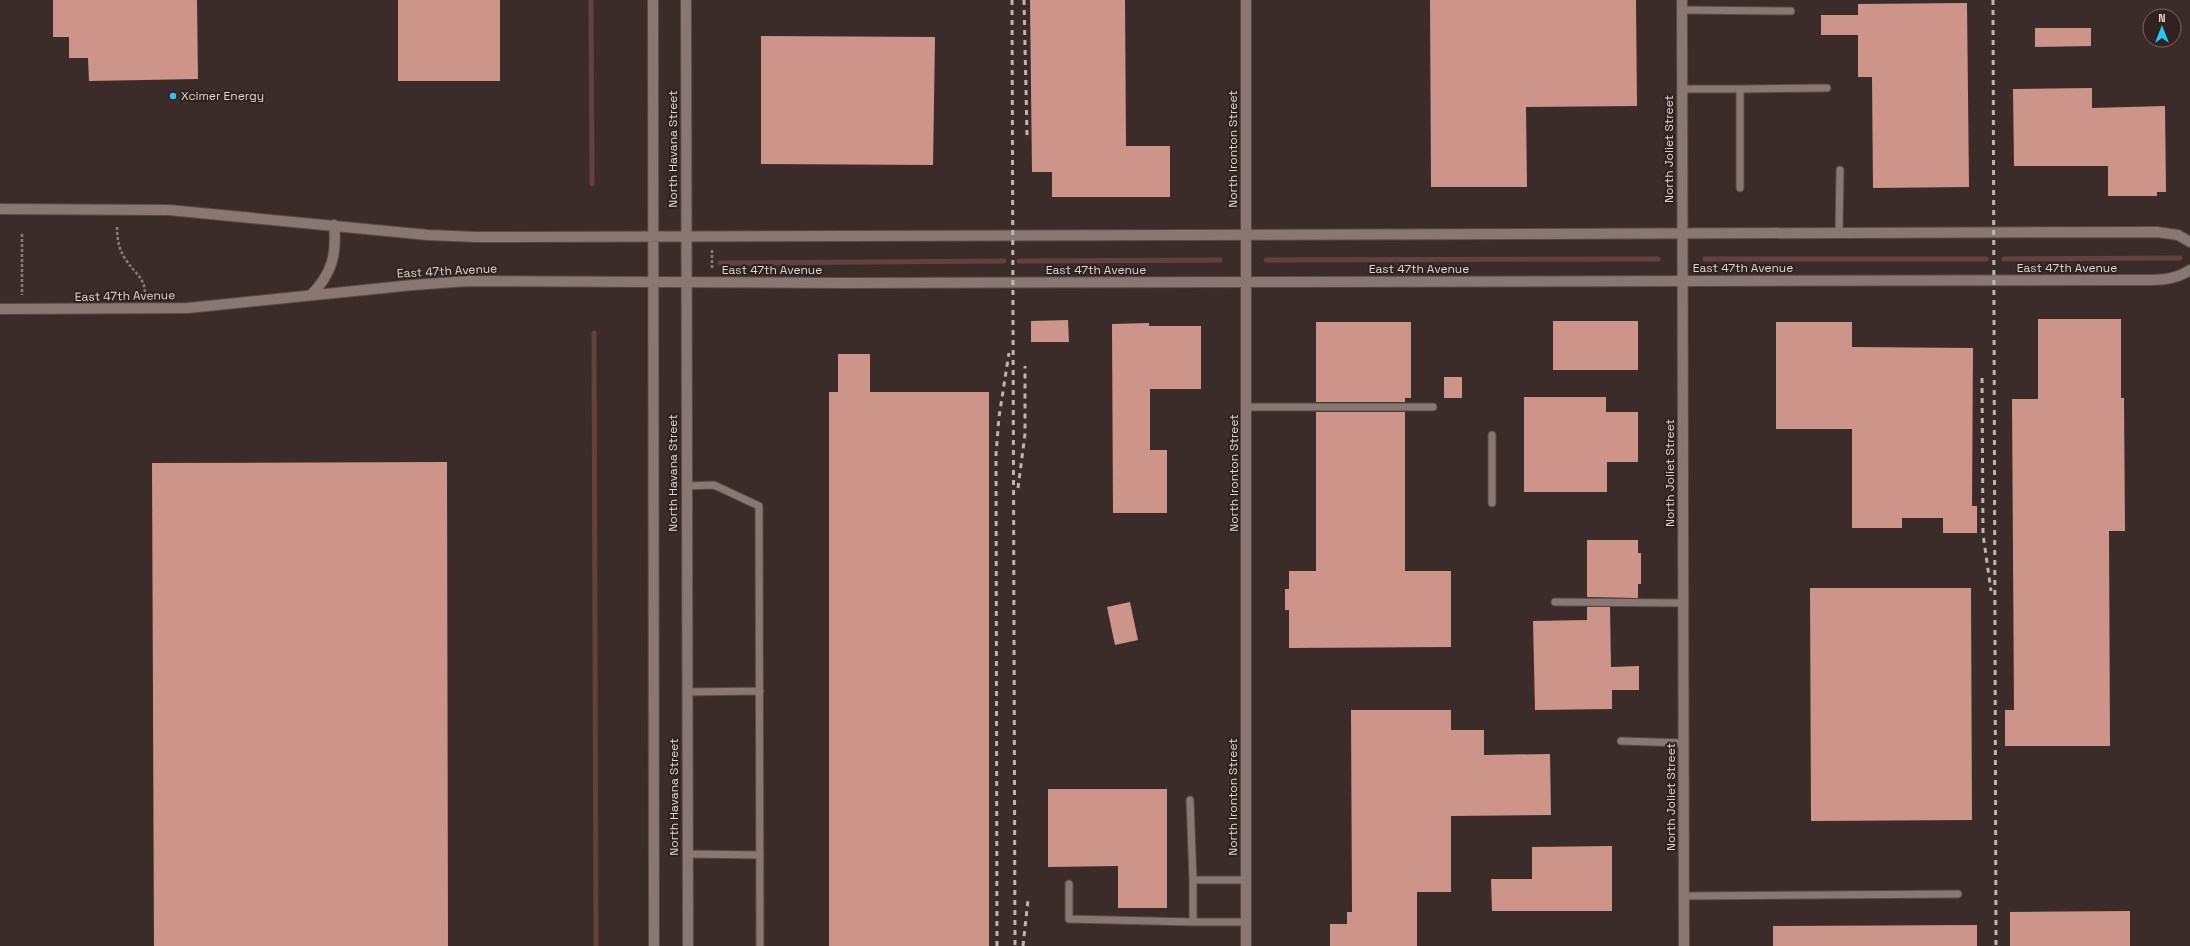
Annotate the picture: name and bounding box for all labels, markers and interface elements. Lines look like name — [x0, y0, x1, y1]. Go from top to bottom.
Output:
north arrow — [2142, 8, 2182, 48]
text: N — [2158, 11, 2166, 25]
place label: Xcimer Energy — [181, 88, 264, 104]
street label: North Havana Street — [665, 90, 681, 208]
street label: North Ironton Street — [1225, 90, 1241, 208]
marker: Xcimer Energy — [168, 91, 178, 101]
street label: North Joliet Street — [1661, 95, 1677, 203]
street label: East 47th Avenue — [396, 260, 498, 282]
street label: East 47th Avenue — [1693, 260, 1793, 276]
street label: East 47th Avenue — [2017, 260, 2117, 276]
street label: East 47th Avenue — [1369, 261, 1469, 277]
street label: East 47th Avenue — [722, 262, 822, 278]
street label: East 47th Avenue — [1046, 262, 1146, 278]
street label: East 47th Avenue — [75, 287, 175, 305]
street label: North Havana Street — [665, 414, 681, 532]
street label: North Ironton Street — [1226, 414, 1242, 532]
street label: North Joliet Street — [1662, 419, 1678, 527]
street label: North Havana Street — [666, 738, 682, 856]
street label: North Ironton Street — [1225, 738, 1241, 856]
street label: North Joliet Street — [1663, 743, 1679, 851]

